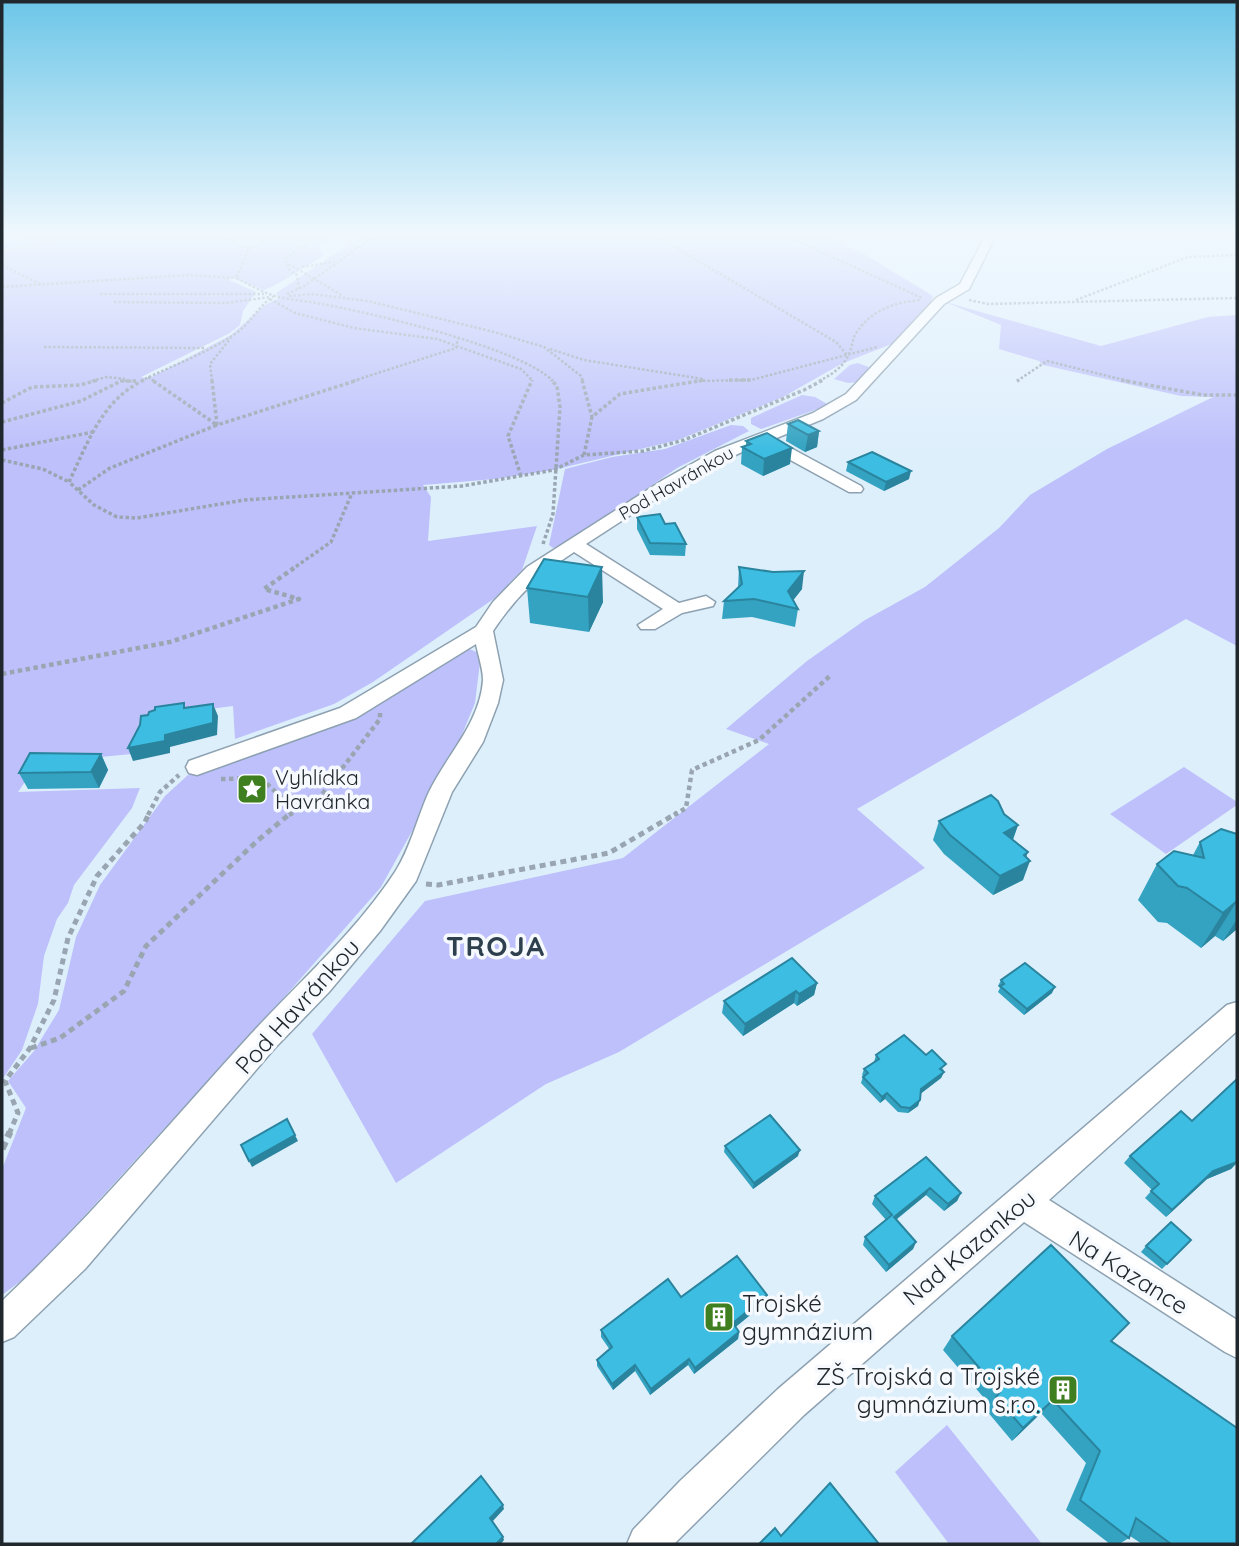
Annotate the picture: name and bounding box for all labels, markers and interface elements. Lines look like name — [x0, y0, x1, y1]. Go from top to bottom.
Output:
street label: Pod Havránkou — [614, 441, 738, 525]
place label: Vyhlídka Havránka — [275, 764, 370, 814]
place icon: Vyhlídka Havránka — [235, 772, 269, 806]
district label: TROJA — [446, 928, 546, 963]
street label: Pod Havránkou — [228, 932, 366, 1080]
street label: Nad Kazankou — [896, 1183, 1042, 1311]
street label: Na Kazance — [1064, 1223, 1194, 1321]
place label: Trojské gymnázium — [742, 1288, 873, 1346]
building icon: Trojské gymnázium — [702, 1300, 736, 1334]
place label: ZŠ Trojská a Trojské gymnázium s.r.o. — [816, 1361, 1040, 1419]
building icon: ZŠ Trojská a Trojské gymnázium s.r.o. — [1046, 1373, 1080, 1407]

